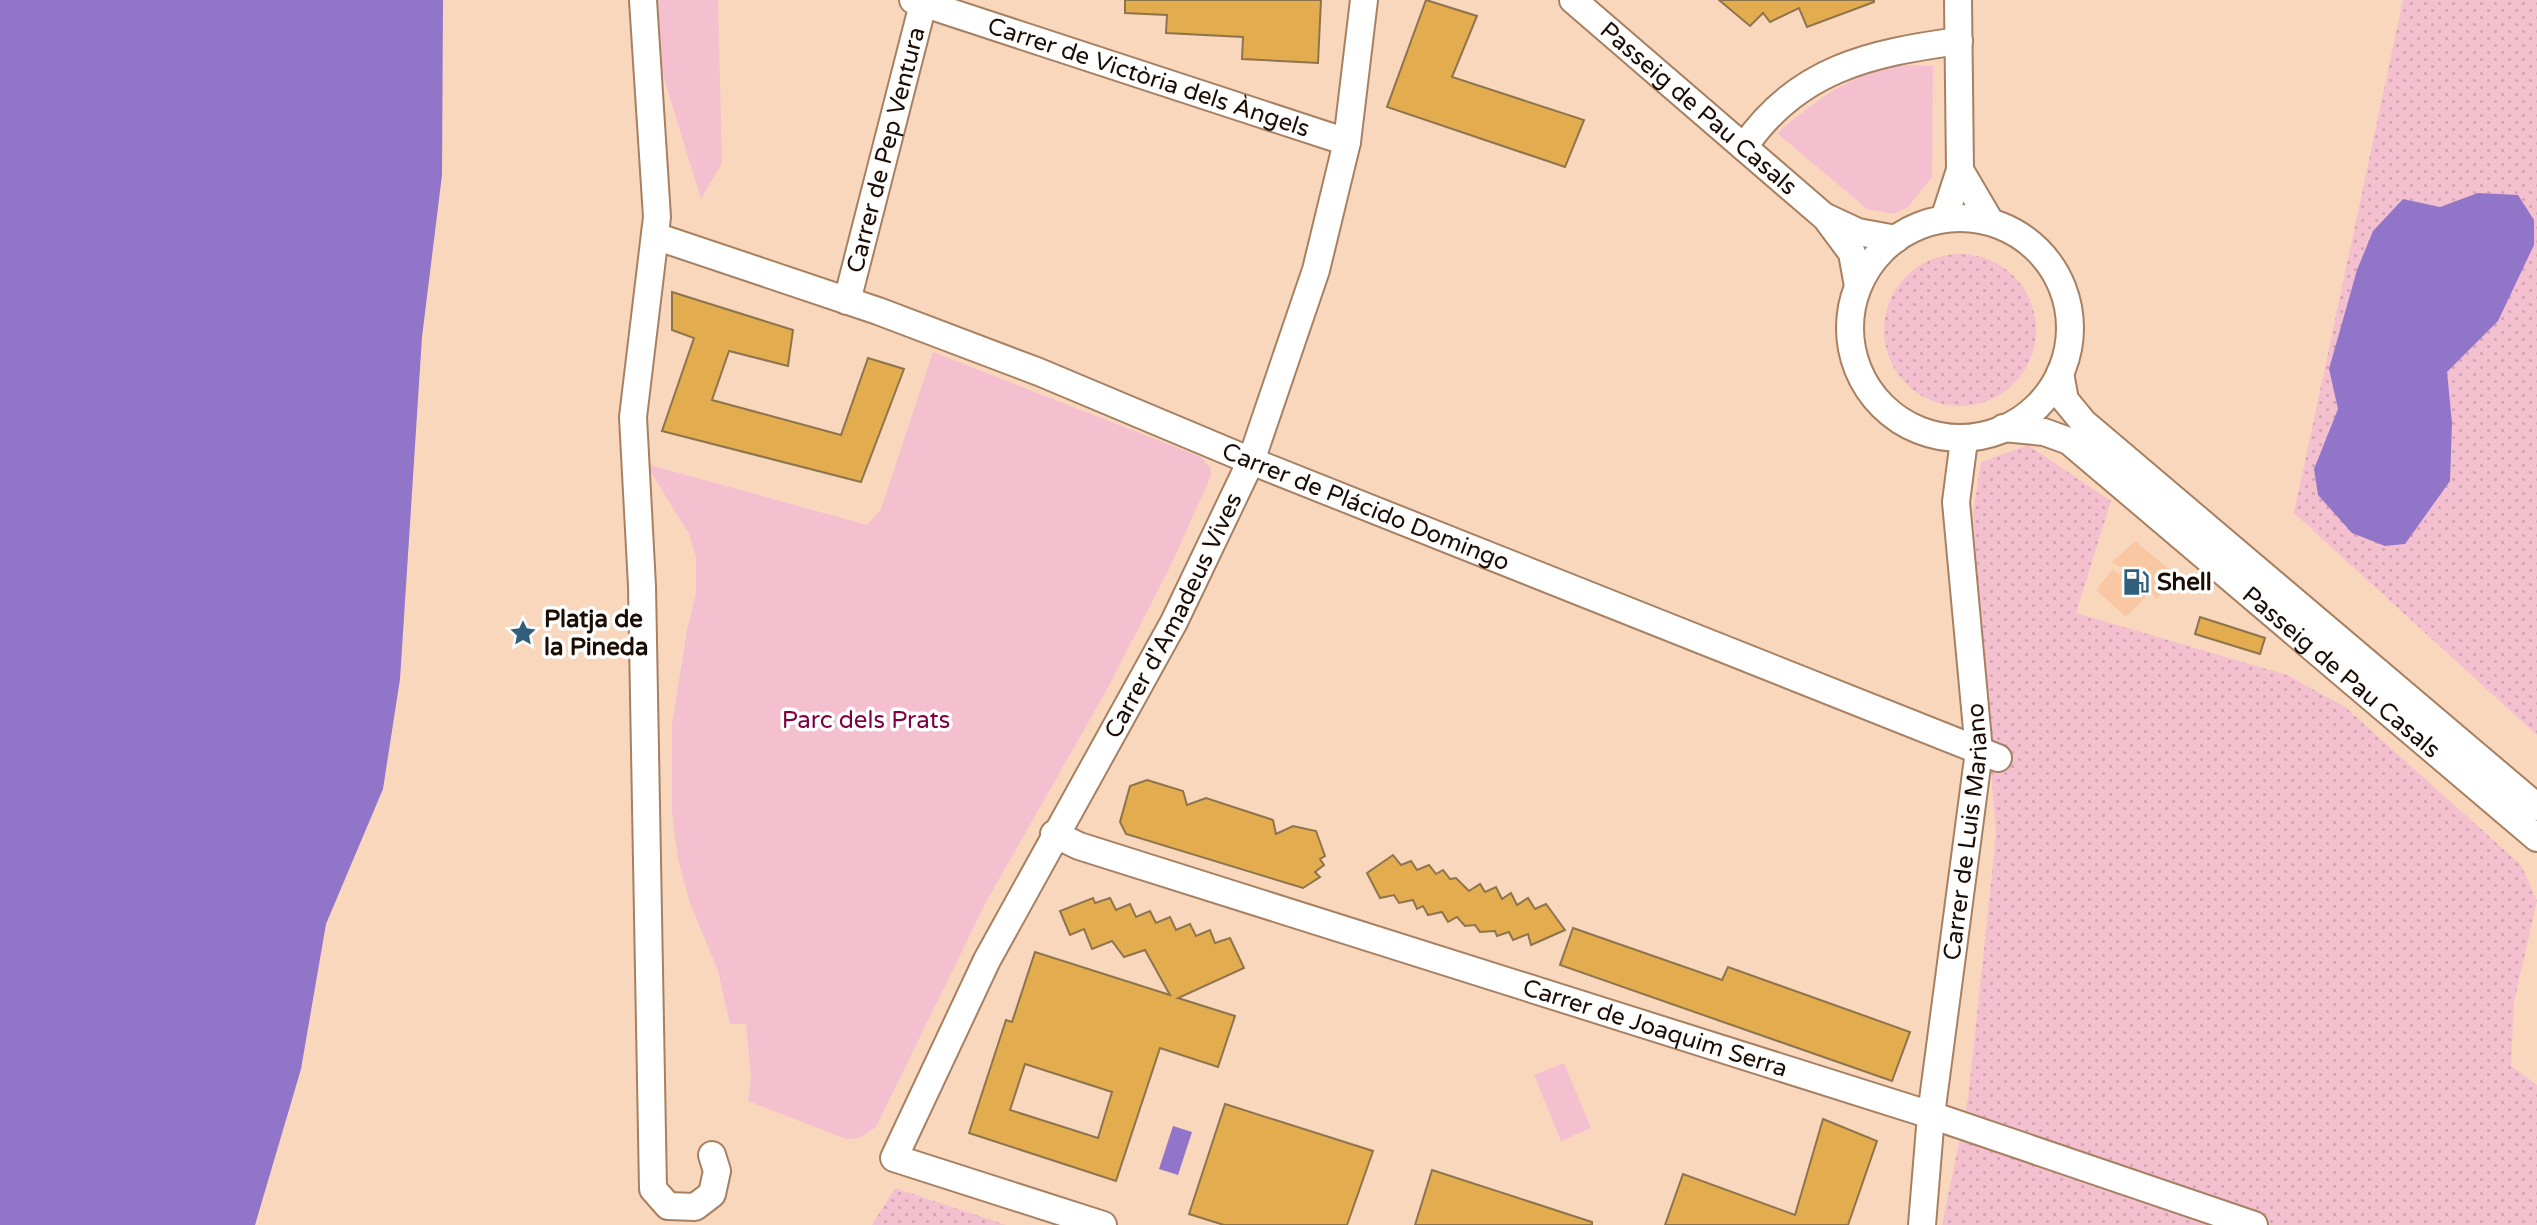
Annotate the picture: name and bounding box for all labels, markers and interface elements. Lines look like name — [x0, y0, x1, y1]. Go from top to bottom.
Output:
street label: Carrer de Victòria dels Àngels — [984, 11, 1313, 144]
street label: Passeig de Pau Casals — [1594, 16, 1803, 202]
street label: Carrer de Pep Ventura — [841, 24, 932, 276]
street label: Carrer de Plácido Domingo — [1218, 437, 1514, 577]
street label: Carrer d'Amadeus Vives — [1098, 488, 1249, 744]
fuel station icon: Shell — [2121, 567, 2151, 597]
place label: Shell — [2157, 568, 2212, 597]
street label: Passeig de Pau Casals — [2236, 580, 2446, 765]
place label: Platja de la Pineda — [544, 605, 648, 662]
place icon: Platja de la Pineda — [508, 618, 538, 648]
street label: Carrer de Luis Mariano — [1938, 702, 1994, 962]
park label: Parc dels Prats — [782, 706, 950, 735]
street label: Carrer de Joaquim Serra — [1519, 973, 1791, 1084]

